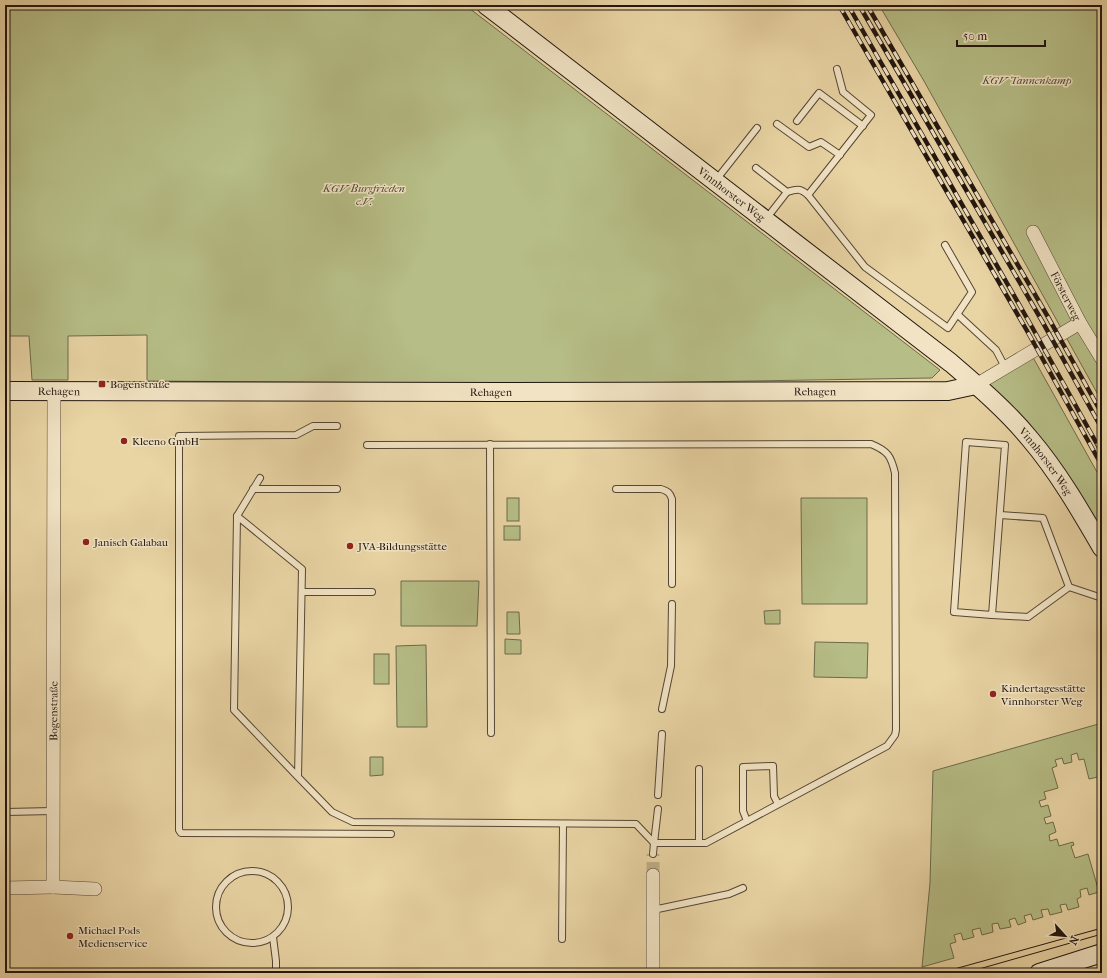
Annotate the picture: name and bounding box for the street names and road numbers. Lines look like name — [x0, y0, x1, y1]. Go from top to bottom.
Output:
street label: Vinnhorster Weg — [694, 164, 768, 225]
street label: Försterweg — [1048, 269, 1084, 323]
street label: Rehagen — [38, 385, 81, 398]
street label: Rehagen — [794, 385, 837, 398]
street label: Rehagen — [470, 386, 513, 399]
street label: Vinnhorster Weg — [1015, 424, 1075, 498]
street label: Bogenstraße — [47, 681, 60, 741]

